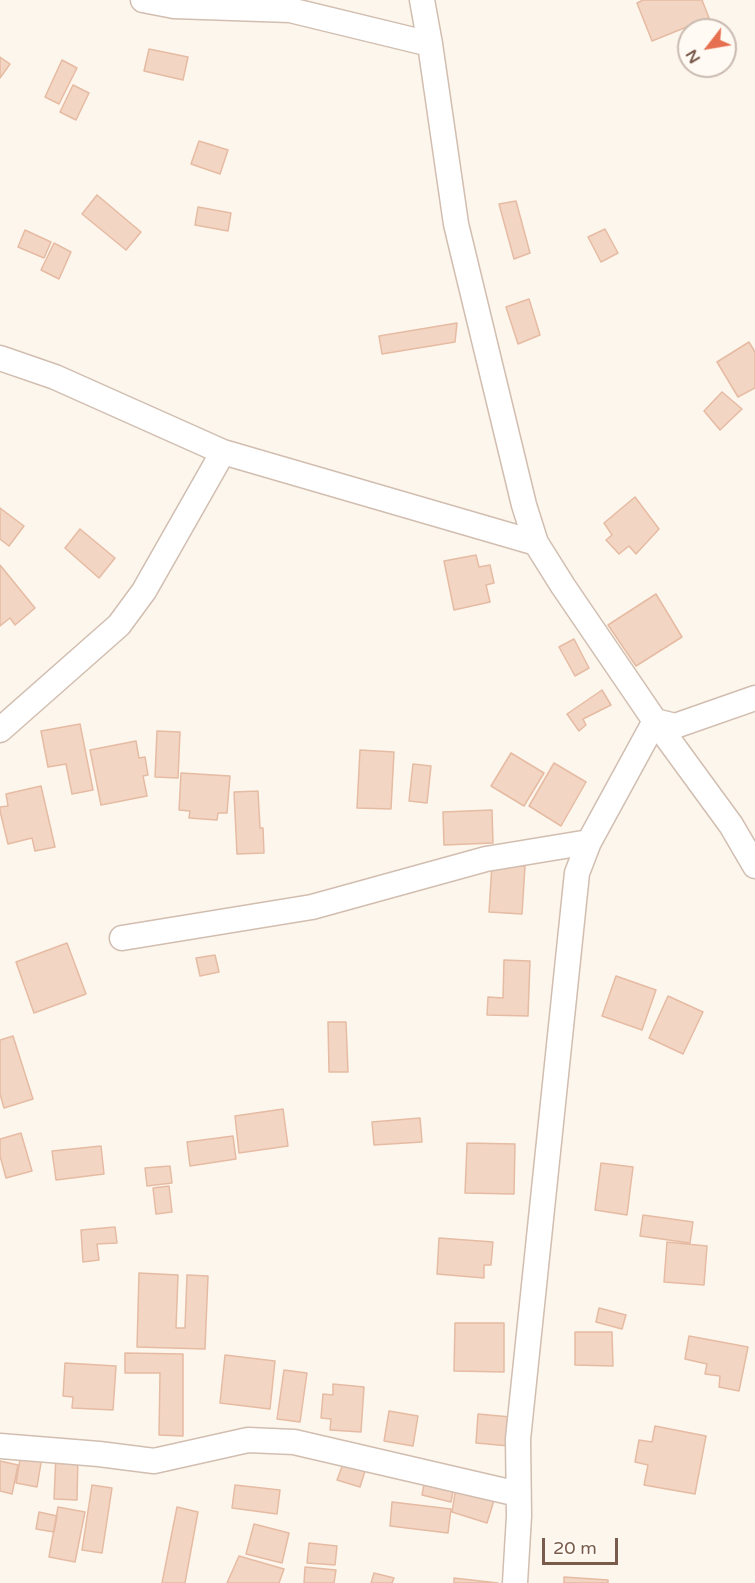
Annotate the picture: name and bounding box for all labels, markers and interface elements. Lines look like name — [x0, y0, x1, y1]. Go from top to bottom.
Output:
north arrow — [677, 18, 737, 78]
text: N — [681, 46, 705, 67]
scale bar — [545, 1526, 622, 1564]
text: 20 m — [553, 1537, 597, 1559]

